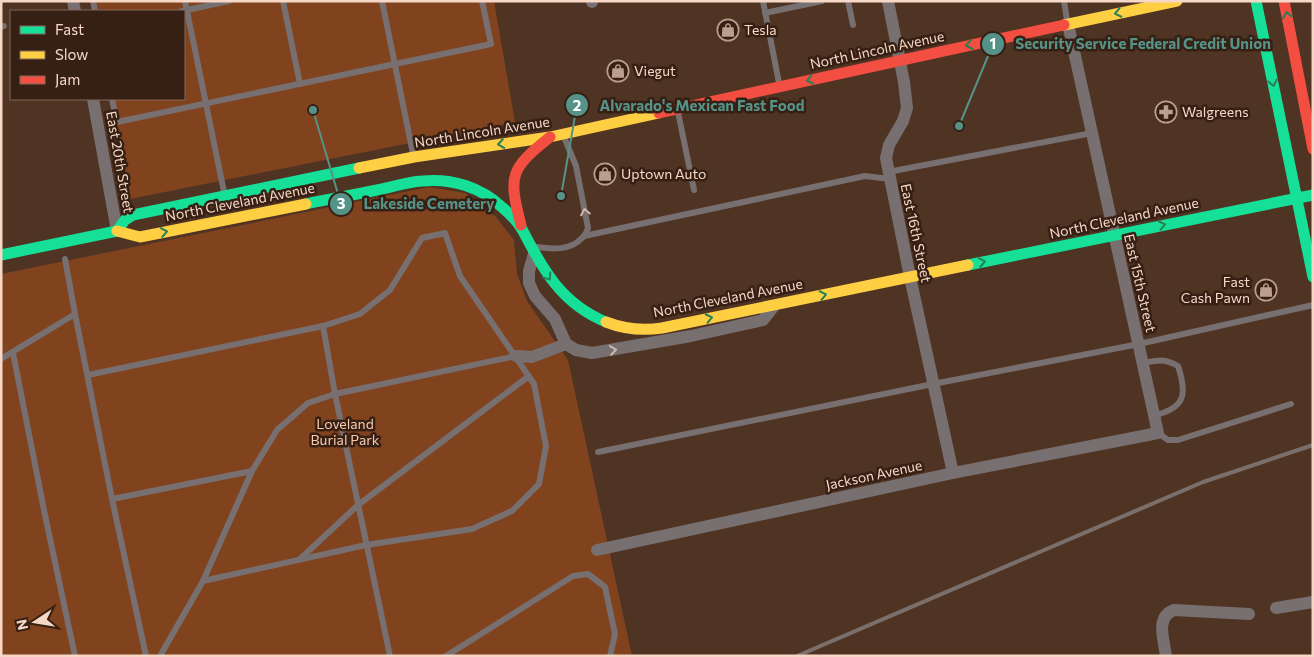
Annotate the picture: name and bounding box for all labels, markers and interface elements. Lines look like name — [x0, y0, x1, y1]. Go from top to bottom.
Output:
one-way arrow — [1114, 8, 1122, 18]
legend — [10, 10, 185, 100]
one-way arrow — [1282, 11, 1293, 20]
shop icon: Tesla — [716, 18, 740, 42]
text: Fast — [55, 20, 84, 38]
place label: Tesla — [744, 21, 777, 38]
street label: North Lincoln Avenue — [808, 27, 946, 72]
callout: Security Service Federal Credit Union — [980, 29, 1281, 59]
text: 1 — [990, 34, 996, 52]
text: Security Service Federal Credit Union — [1015, 34, 1271, 52]
one-way arrow — [965, 39, 974, 50]
text: Slow — [55, 45, 88, 63]
shop icon: Viegut — [606, 59, 630, 83]
place label: Viegut — [634, 62, 676, 79]
text: Jam — [55, 70, 80, 88]
one-way arrow — [806, 74, 815, 85]
one-way arrow — [1267, 79, 1277, 88]
callout: Alvarado's Mexican Fast Food — [565, 90, 815, 120]
text: 2 — [573, 96, 581, 114]
text: Alvarado's Mexican Fast Food — [600, 96, 804, 114]
pharmacy icon: Walgreens — [1154, 100, 1178, 124]
place label: Walgreens — [1182, 103, 1249, 120]
street label: East 20th Street — [103, 110, 138, 214]
street label: North Lincoln Avenue — [413, 112, 551, 151]
one-way arrow — [497, 138, 505, 149]
shop icon: Uptown Auto — [593, 162, 617, 186]
place label: Uptown Auto — [621, 165, 706, 182]
street label: North Cleveland Avenue — [164, 179, 316, 224]
street label: East 16th Street — [898, 182, 935, 284]
callout: Lakeside Cemetery — [329, 189, 505, 219]
street label: North Cleveland Avenue — [1048, 193, 1200, 242]
text: 3 — [337, 194, 346, 212]
text: Lakeside Cemetery — [363, 194, 495, 212]
one-way arrow — [581, 207, 591, 216]
one-way arrow — [1158, 221, 1166, 231]
one-way arrow — [160, 227, 169, 238]
street label: East 15th Street — [1121, 232, 1160, 334]
one-way arrow — [978, 257, 986, 268]
one-way arrow — [542, 271, 551, 280]
place label: Fast Cash Pawn — [1181, 273, 1250, 306]
street label: North Cleveland Avenue — [652, 275, 804, 320]
shop icon: Fast Cash Pawn — [1254, 278, 1278, 302]
one-way arrow — [818, 290, 827, 300]
one-way arrow — [705, 313, 714, 324]
one-way arrow — [609, 345, 617, 356]
park label: Loveland Burial Park — [311, 415, 380, 448]
street label: Jackson Avenue — [824, 456, 924, 493]
north arrow — [10, 597, 60, 647]
text: N — [12, 618, 31, 632]

